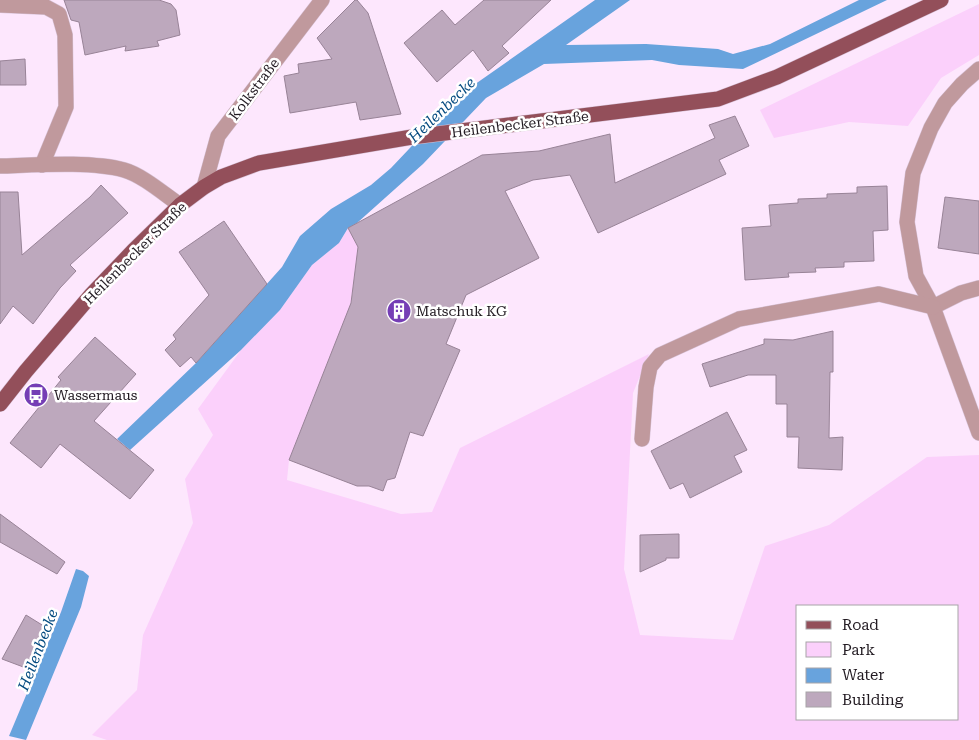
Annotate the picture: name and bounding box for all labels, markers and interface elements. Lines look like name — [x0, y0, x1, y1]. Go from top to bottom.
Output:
street label: Kolkstraße — [226, 55, 283, 123]
water label: Heilenbecke — [404, 73, 479, 147]
street label: Heilenbecker Straße — [451, 108, 590, 140]
street label: Heilenbecker Straße — [81, 198, 190, 307]
building icon: Matschuk KG — [386, 298, 412, 324]
place label: Matschuk KG — [416, 303, 507, 319]
bus stop icon: Wassermaus — [23, 382, 49, 408]
place label: Wassermaus — [54, 387, 138, 403]
legend — [796, 605, 959, 720]
water label: Heilenbecke — [14, 606, 62, 694]
text: Road — [842, 616, 879, 634]
text: Park — [842, 641, 876, 659]
text: Water — [842, 666, 884, 684]
text: Building — [842, 691, 904, 709]

